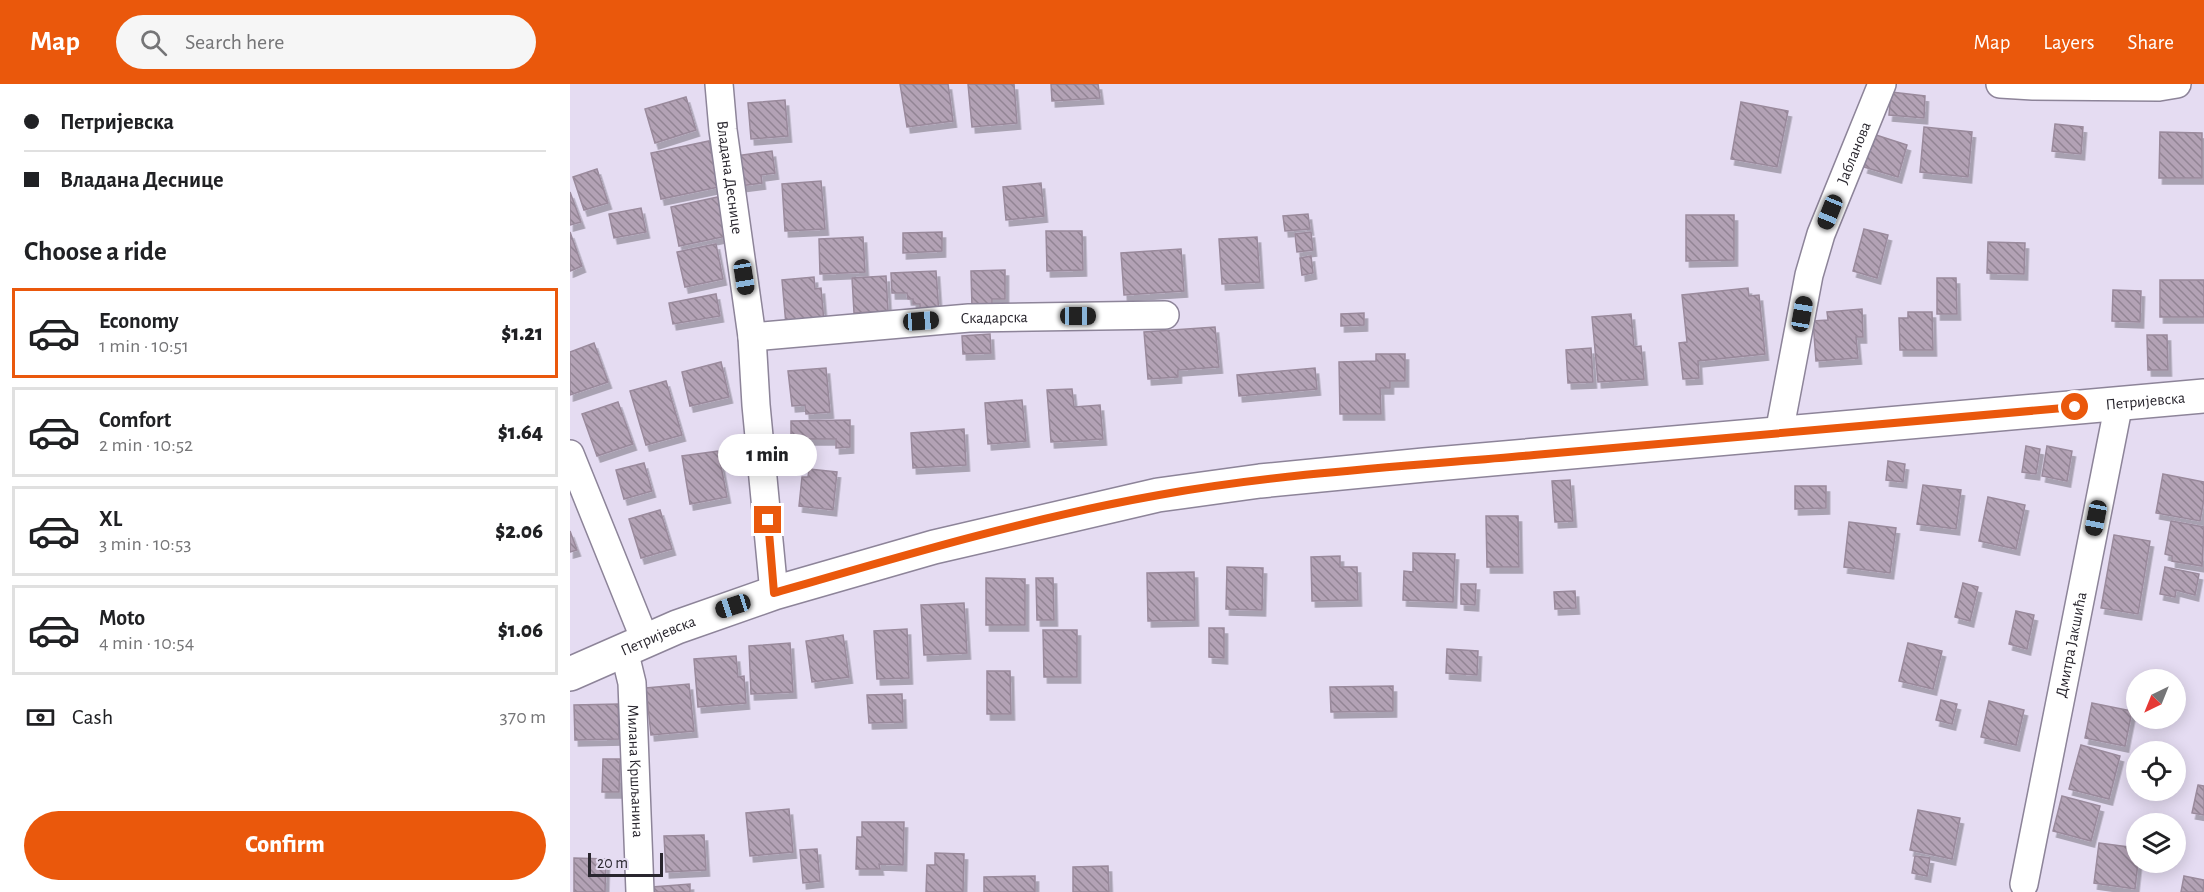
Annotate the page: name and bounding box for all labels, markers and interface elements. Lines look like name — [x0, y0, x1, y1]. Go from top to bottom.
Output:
search box — [116, 15, 536, 69]
icon: search — [137, 26, 170, 59]
text: Map — [30, 28, 80, 56]
text: Search here — [185, 31, 284, 53]
text: Map — [1974, 32, 2010, 53]
text: Layers — [2043, 32, 2094, 53]
text: Share — [2127, 32, 2174, 53]
text: Петријевска — [60, 111, 174, 133]
street label: Јабланова — [1834, 119, 1874, 187]
street label: Владана Деснице — [714, 120, 745, 235]
text: Владана Деснице — [60, 169, 224, 191]
car — [1815, 192, 1845, 232]
text: Choose a ride — [24, 238, 167, 265]
car — [732, 258, 756, 296]
car — [1790, 295, 1814, 333]
icon: car — [27, 306, 81, 360]
car — [1060, 307, 1096, 325]
street label: Скадарска — [960, 309, 1028, 327]
text: Economy — [99, 310, 179, 332]
car — [902, 311, 940, 331]
text: $1.21 — [501, 322, 543, 344]
text: 1 min · 10:51 — [99, 336, 189, 356]
street label: Петријевска — [2105, 390, 2186, 413]
route start — [2061, 393, 2088, 420]
icon: car — [27, 405, 81, 459]
text: Comfort — [99, 409, 171, 431]
text: $1.64 — [498, 421, 543, 443]
callout: 1 min — [718, 433, 818, 475]
text: 2 min · 10:52 — [99, 435, 193, 455]
text: 1 min — [746, 445, 789, 465]
car — [2084, 499, 2108, 537]
icon: car — [27, 504, 81, 558]
route end — [754, 506, 781, 533]
text: XL — [99, 508, 122, 530]
text: $2.06 — [495, 520, 543, 542]
text: 3 min · 10:53 — [99, 534, 192, 554]
street label: Дмитра Јакшића — [2053, 590, 2090, 699]
car — [713, 592, 753, 620]
icon: car — [27, 603, 81, 657]
text: Moto — [99, 607, 145, 629]
street label: Петријевска — [618, 613, 698, 659]
text: $1.06 — [498, 619, 543, 641]
text: 4 min · 10:54 — [99, 633, 194, 653]
north arrow — [2126, 669, 2186, 729]
map controls — [2126, 669, 2186, 873]
icon: cash — [24, 701, 57, 734]
street label: Милана Кршљанина — [625, 704, 646, 838]
text: Cash — [72, 706, 113, 728]
text: 370 m — [500, 707, 546, 727]
button: locate — [2126, 741, 2186, 801]
button: Confirm — [24, 811, 546, 880]
button: layers — [2126, 813, 2186, 873]
scale bar — [588, 850, 663, 878]
text: 20 m — [597, 855, 628, 871]

